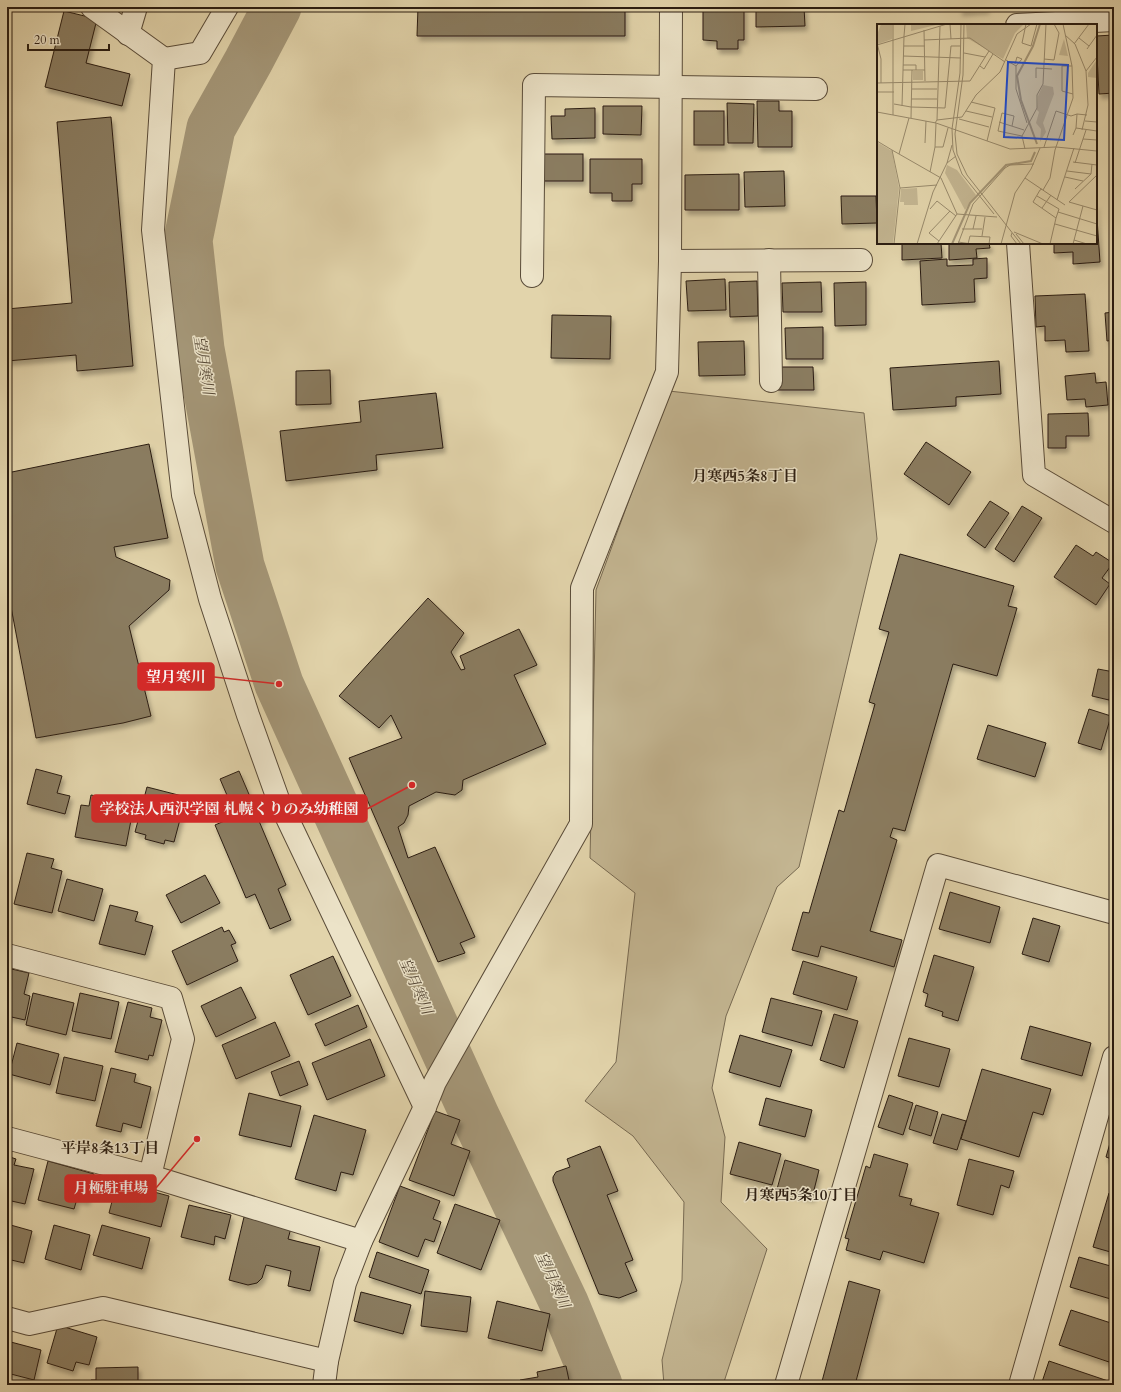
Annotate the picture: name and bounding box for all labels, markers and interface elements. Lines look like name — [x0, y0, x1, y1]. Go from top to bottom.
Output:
inset map — [877, 24, 1097, 244]
scale bar — [28, 26, 109, 52]
text: 20 m — [34, 32, 61, 48]
water label: 望月寒川 — [189, 334, 219, 398]
district label: 月寒西5条8丁目 — [692, 466, 798, 486]
callout: 望月寒川 — [138, 663, 214, 690]
text: 望月寒川 — [146, 667, 206, 687]
callout: 学校法人西沢学園 札幌くりのみ幼稚園 — [92, 795, 367, 822]
text: 学校法人西沢学園 札幌くりのみ幼稚園 — [99, 799, 359, 819]
water label: 望月寒川 — [395, 955, 438, 1019]
district label: 平岸8条13丁目 — [61, 1138, 159, 1158]
callout: 月極駐車場 — [65, 1175, 156, 1202]
text: 月極駐車場 — [73, 1178, 149, 1198]
district label: 月寒西5条10丁目 — [744, 1185, 858, 1205]
water label: 望月寒川 — [531, 1249, 576, 1313]

